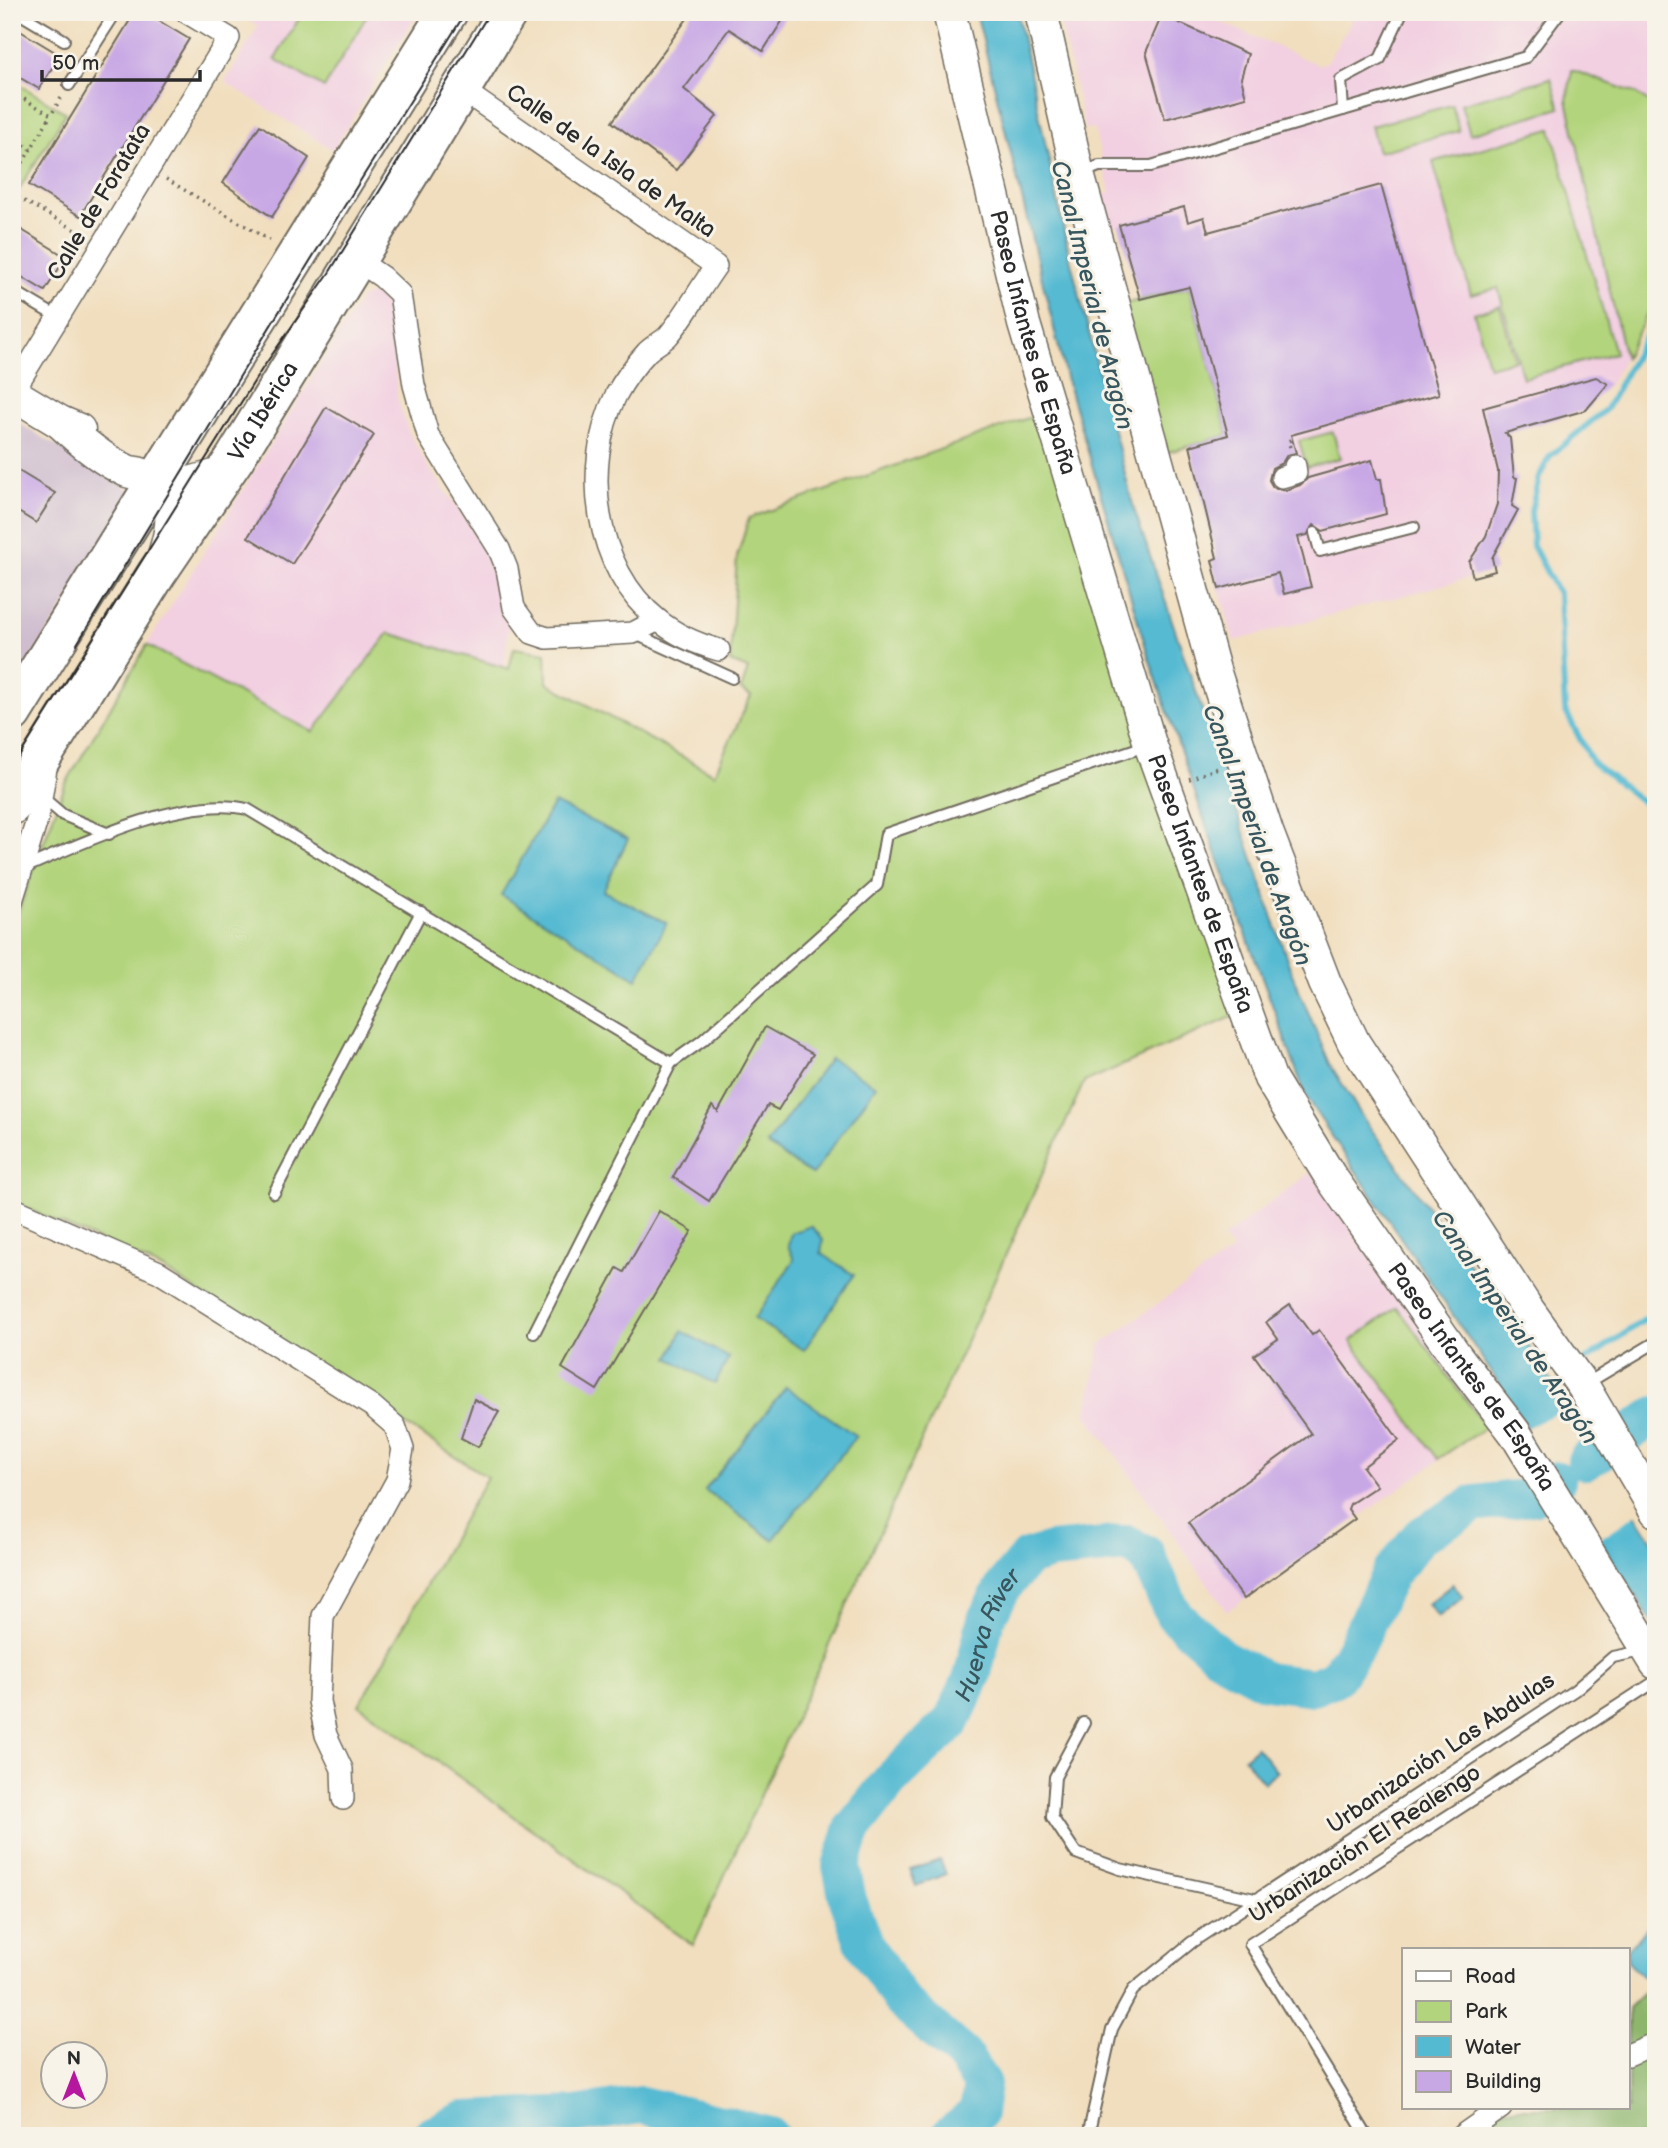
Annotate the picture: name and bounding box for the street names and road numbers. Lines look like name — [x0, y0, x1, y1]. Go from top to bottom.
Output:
street label: Calle de la Isla de Malta — [501, 78, 721, 244]
street label: Calle de Foratata — [41, 118, 157, 286]
street label: Paseo Infantes de España — [983, 207, 1082, 478]
street label: Vía Ibérica — [222, 357, 305, 467]
street label: Paseo Infantes de España — [1141, 751, 1260, 1017]
street label: Paseo Infantes de España — [1381, 1257, 1561, 1496]
street label: Urbanización Las Abdulas — [1322, 1666, 1560, 1840]
street label: Urbanización El Realengo — [1244, 1759, 1486, 1929]

